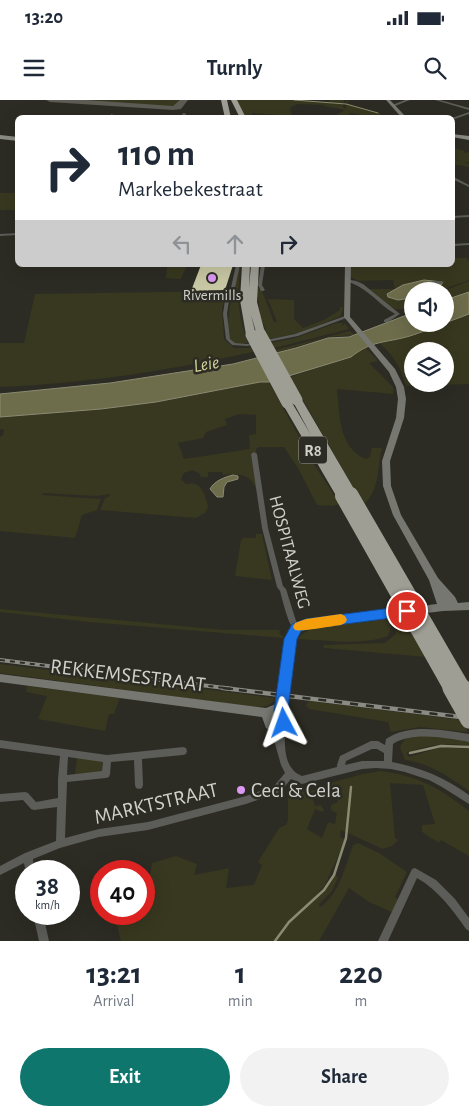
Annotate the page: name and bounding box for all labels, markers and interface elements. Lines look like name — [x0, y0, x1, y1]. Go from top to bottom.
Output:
text: 13:20 — [25, 8, 63, 27]
icon: menu — [20, 54, 48, 82]
icon: search — [421, 54, 449, 82]
text: Turnly — [207, 57, 262, 79]
icon: right — [35, 135, 100, 200]
text: 110 m — [118, 137, 195, 172]
text: Markebekestraat — [118, 178, 263, 200]
icon: left — [168, 230, 196, 258]
icon: ahead — [221, 230, 249, 258]
icon: right — [274, 230, 302, 258]
marker: Rivermills — [206, 272, 218, 284]
map controls — [404, 282, 454, 392]
button: sound — [404, 282, 454, 332]
place label: Rivermills — [183, 288, 241, 303]
button: layers — [404, 342, 454, 392]
water label: Leie — [192, 353, 221, 376]
road number: R8 — [299, 436, 327, 464]
street label: HOSPITAALWEG — [265, 494, 313, 611]
pin — [386, 590, 428, 632]
icon: arrive — [393, 597, 421, 625]
street label: REKKEMSESTRAAT — [49, 656, 207, 695]
position arrow — [257, 696, 309, 748]
street label: MARKTSTRAAT — [92, 779, 220, 828]
place label: Ceci & Cela — [251, 780, 341, 801]
marker: Ceci & Cela — [235, 784, 247, 796]
speed limit sign: 40 — [90, 860, 155, 925]
text: 38 — [36, 874, 59, 899]
text: km/h — [35, 899, 60, 911]
text: 13:21 — [86, 959, 142, 989]
text: 1 — [235, 959, 246, 989]
text: 220 — [339, 959, 383, 989]
text: Arrival — [93, 993, 134, 1009]
text: min — [228, 993, 253, 1009]
text: m — [354, 993, 367, 1009]
button: Exit — [20, 1048, 230, 1106]
button: Share — [240, 1048, 449, 1106]

